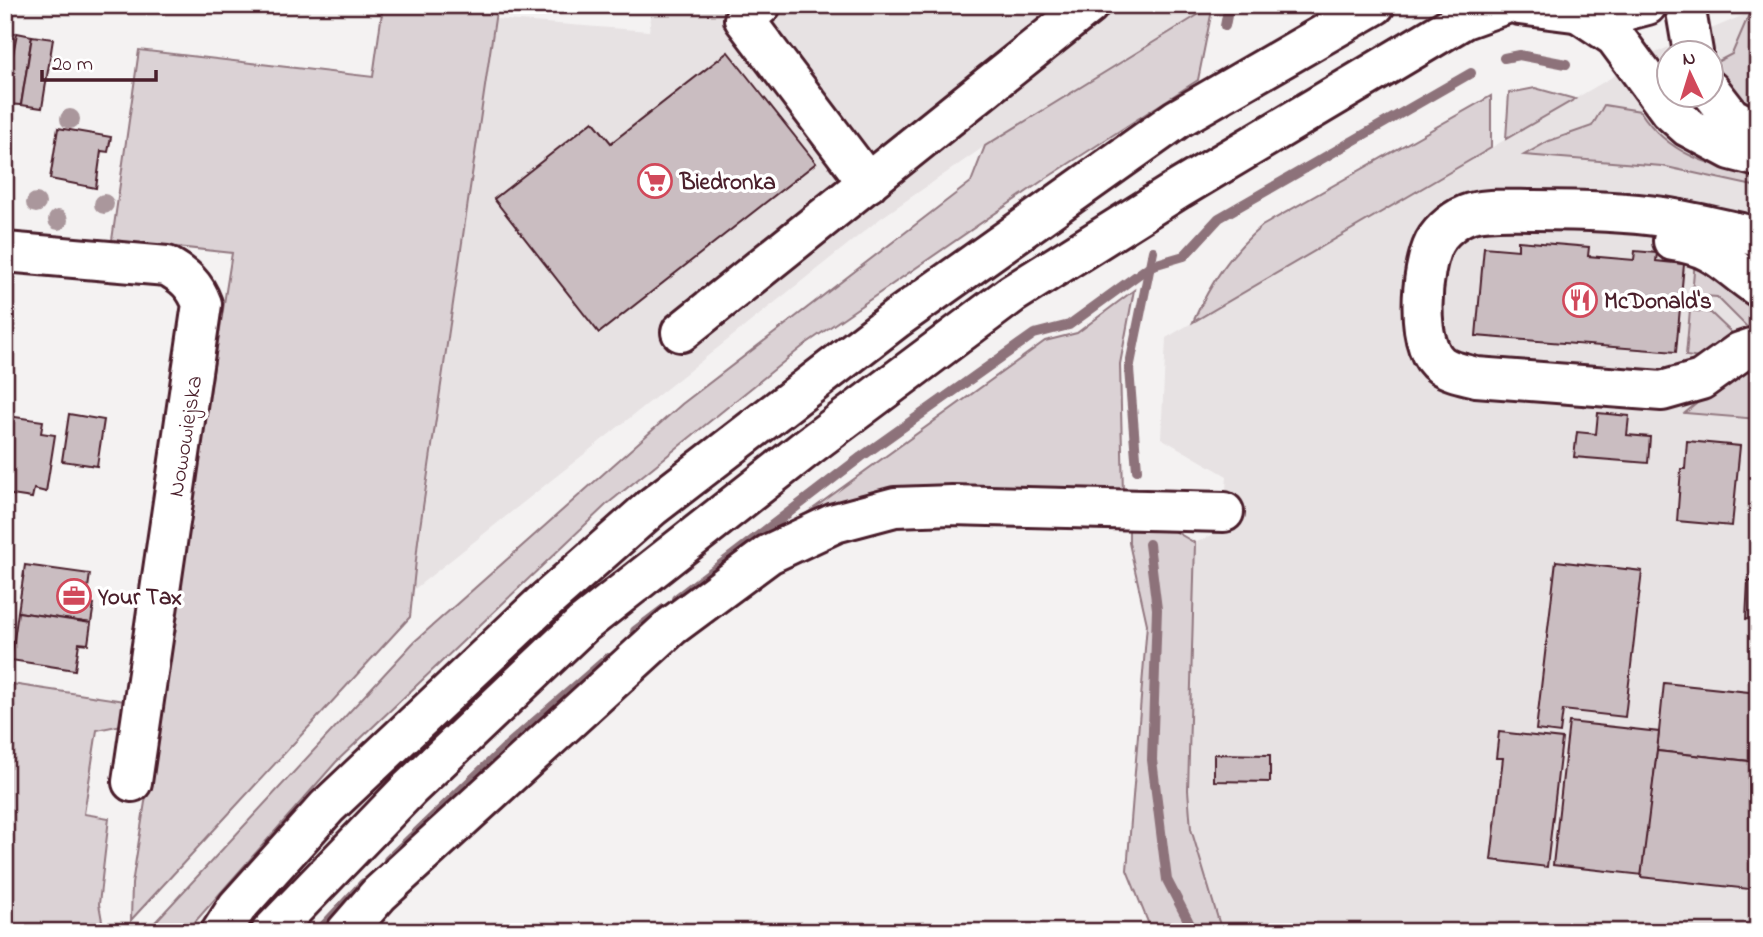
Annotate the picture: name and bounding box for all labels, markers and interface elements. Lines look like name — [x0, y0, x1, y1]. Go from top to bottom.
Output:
scale bar — [42, 38, 156, 82]
north arrow — [1654, 38, 1724, 108]
text: N — [1682, 46, 1697, 73]
text: 20 m — [52, 50, 93, 80]
supermarket icon: Biedronka — [636, 162, 674, 200]
place label: Biedronka — [679, 167, 776, 200]
restaurant icon: McDonald's — [1561, 281, 1599, 319]
place label: McDonald's — [1604, 286, 1712, 319]
street label: Nowowiejska — [161, 373, 212, 500]
office icon: Your Tax — [55, 577, 93, 615]
place label: Your Tax — [97, 582, 182, 615]

